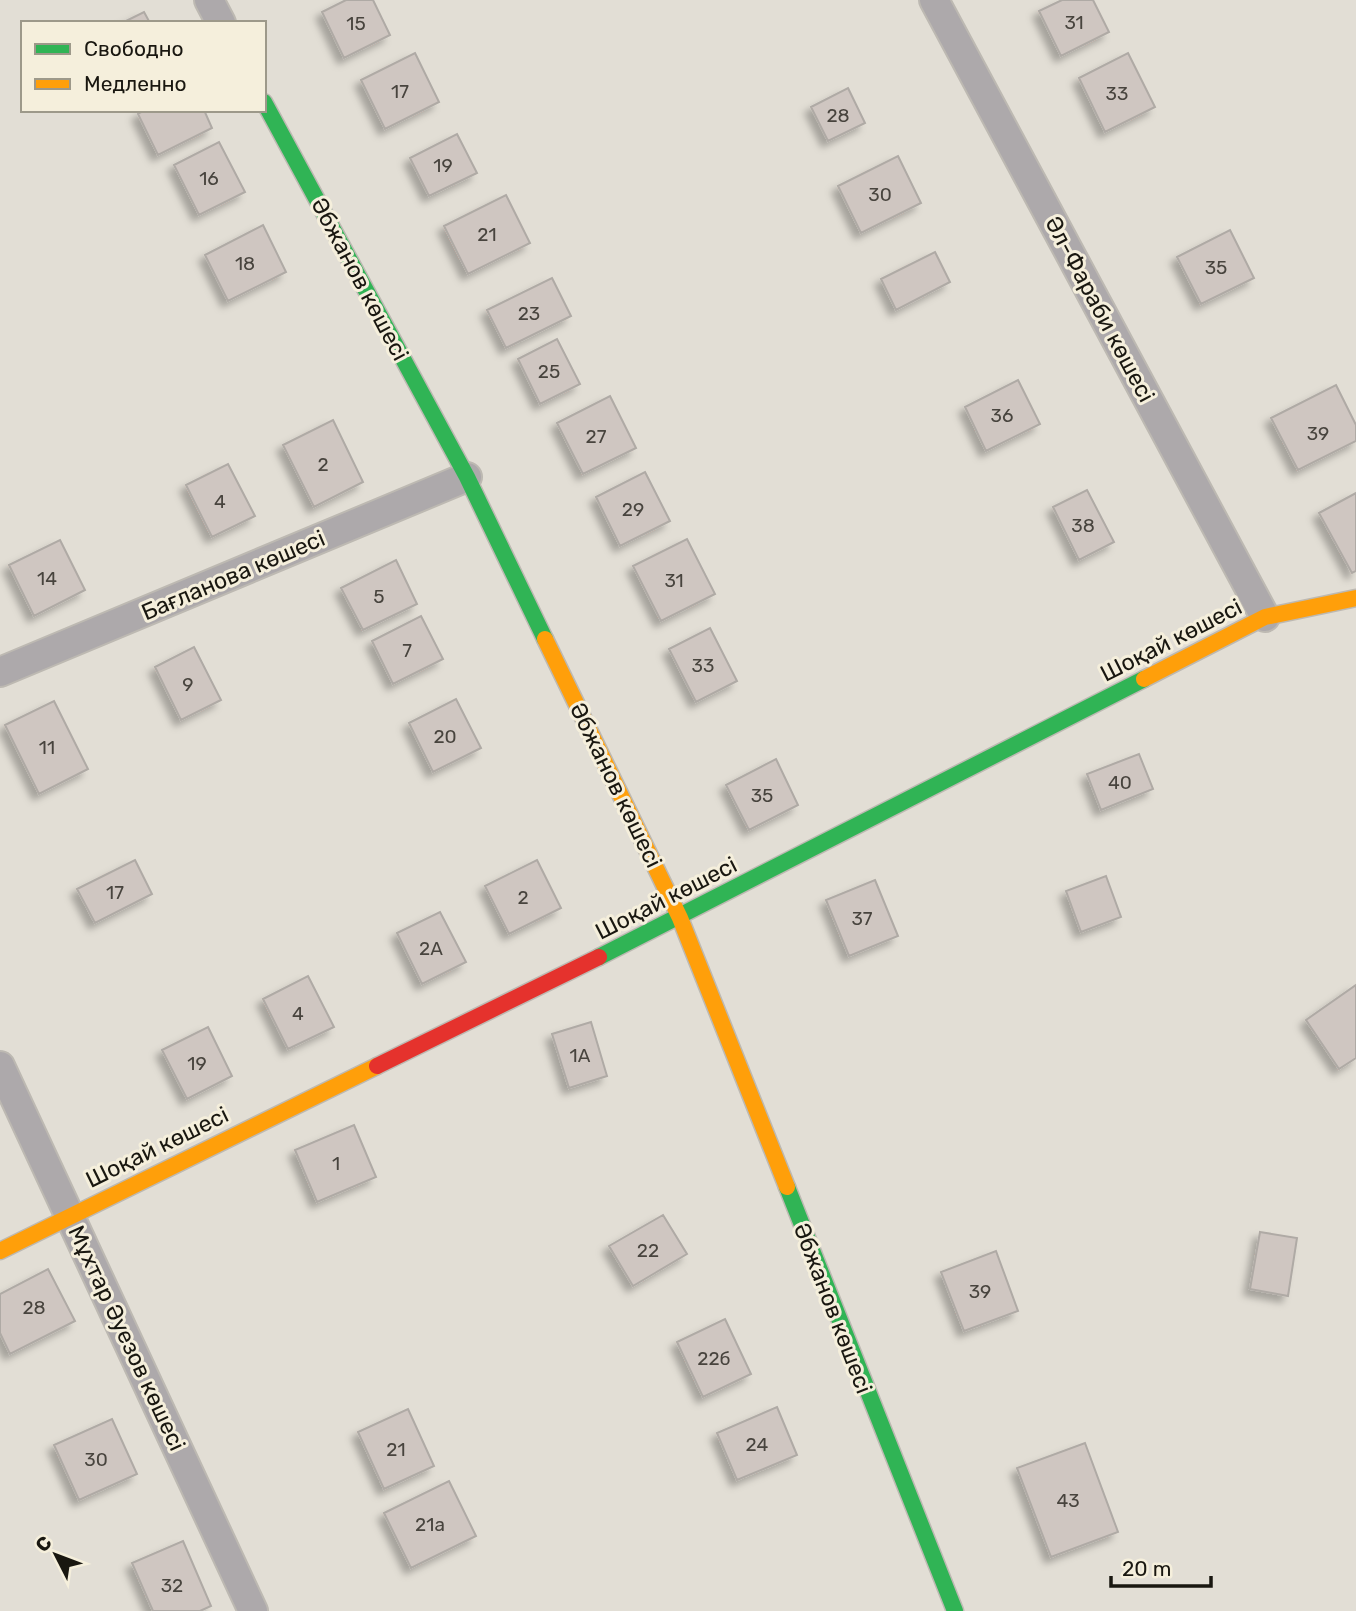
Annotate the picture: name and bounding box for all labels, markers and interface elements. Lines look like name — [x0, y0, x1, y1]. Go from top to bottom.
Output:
house number: 31 — [1064, 11, 1084, 34]
house number: 15 — [346, 12, 366, 35]
legend — [21, 21, 266, 112]
text: Свободно — [84, 36, 184, 61]
text: Медленно — [84, 71, 187, 96]
house number: 17 — [391, 80, 409, 103]
house number: 33 — [1106, 82, 1128, 105]
house number: 28 — [826, 104, 850, 127]
house number: 19 — [433, 154, 453, 177]
house number: 16 — [199, 167, 219, 190]
house number: 30 — [868, 183, 892, 206]
street label: Әбжанов көшесі — [305, 193, 415, 365]
street label: Әл-Фараби көшесі — [1039, 211, 1161, 407]
house number: 21 — [477, 223, 497, 246]
house number: 18 — [235, 252, 255, 275]
house number: 35 — [1205, 256, 1227, 279]
house number: 23 — [518, 302, 540, 325]
house number: 25 — [538, 360, 560, 383]
house number: 36 — [991, 404, 1013, 427]
house number: 39 — [1307, 422, 1329, 445]
house number: 27 — [586, 425, 607, 448]
house number: 2 — [317, 453, 329, 476]
house number: 4 — [214, 490, 226, 513]
house number: 29 — [622, 498, 644, 521]
house number: 38 — [1071, 514, 1095, 537]
street label: Бағланова көшесі — [137, 524, 329, 626]
house number: 14 — [37, 567, 57, 590]
house number: 31 — [664, 569, 684, 592]
house number: 5 — [373, 585, 385, 608]
street label: Шоқай көшесі — [1095, 592, 1247, 688]
house number: 7 — [402, 639, 412, 662]
house number: 33 — [692, 654, 714, 677]
house number: 9 — [182, 673, 194, 696]
street label: Әбжанов көшесі — [564, 698, 668, 872]
house number: 20 — [433, 725, 457, 748]
house number: 11 — [39, 736, 55, 759]
house number: 40 — [1108, 771, 1132, 794]
house number: 35 — [751, 784, 773, 807]
street label: Шоқай көшесі — [590, 850, 742, 946]
house number: 17 — [106, 881, 124, 904]
house number: 2 — [517, 886, 529, 909]
house number: 37 — [851, 907, 873, 930]
house number: 2А — [419, 937, 443, 960]
house number: 4 — [292, 1002, 304, 1025]
house number: 1А — [570, 1044, 591, 1067]
house number: 19 — [187, 1052, 207, 1075]
street label: Шоқай көшесі — [81, 1100, 233, 1194]
house number: 1 — [332, 1152, 340, 1175]
street label: Әбжанов көшесі — [788, 1219, 878, 1397]
street label: Мұхтар Әуезов көшесі — [62, 1221, 192, 1455]
house number: 22 — [637, 1239, 659, 1262]
house number: 39 — [969, 1280, 991, 1303]
house number: 28 — [22, 1296, 46, 1319]
house number: 22б — [697, 1347, 731, 1370]
house number: 24 — [746, 1433, 769, 1456]
house number: 21 — [386, 1438, 406, 1461]
house number: 30 — [84, 1448, 108, 1471]
house number: 43 — [1056, 1489, 1080, 1512]
house number: 21а — [415, 1513, 445, 1536]
north arrow — [21, 1520, 91, 1590]
text: С — [31, 1531, 57, 1557]
scale bar — [1111, 1544, 1211, 1588]
text: 20 m — [1122, 1556, 1171, 1581]
house number: 32 — [161, 1574, 183, 1597]

